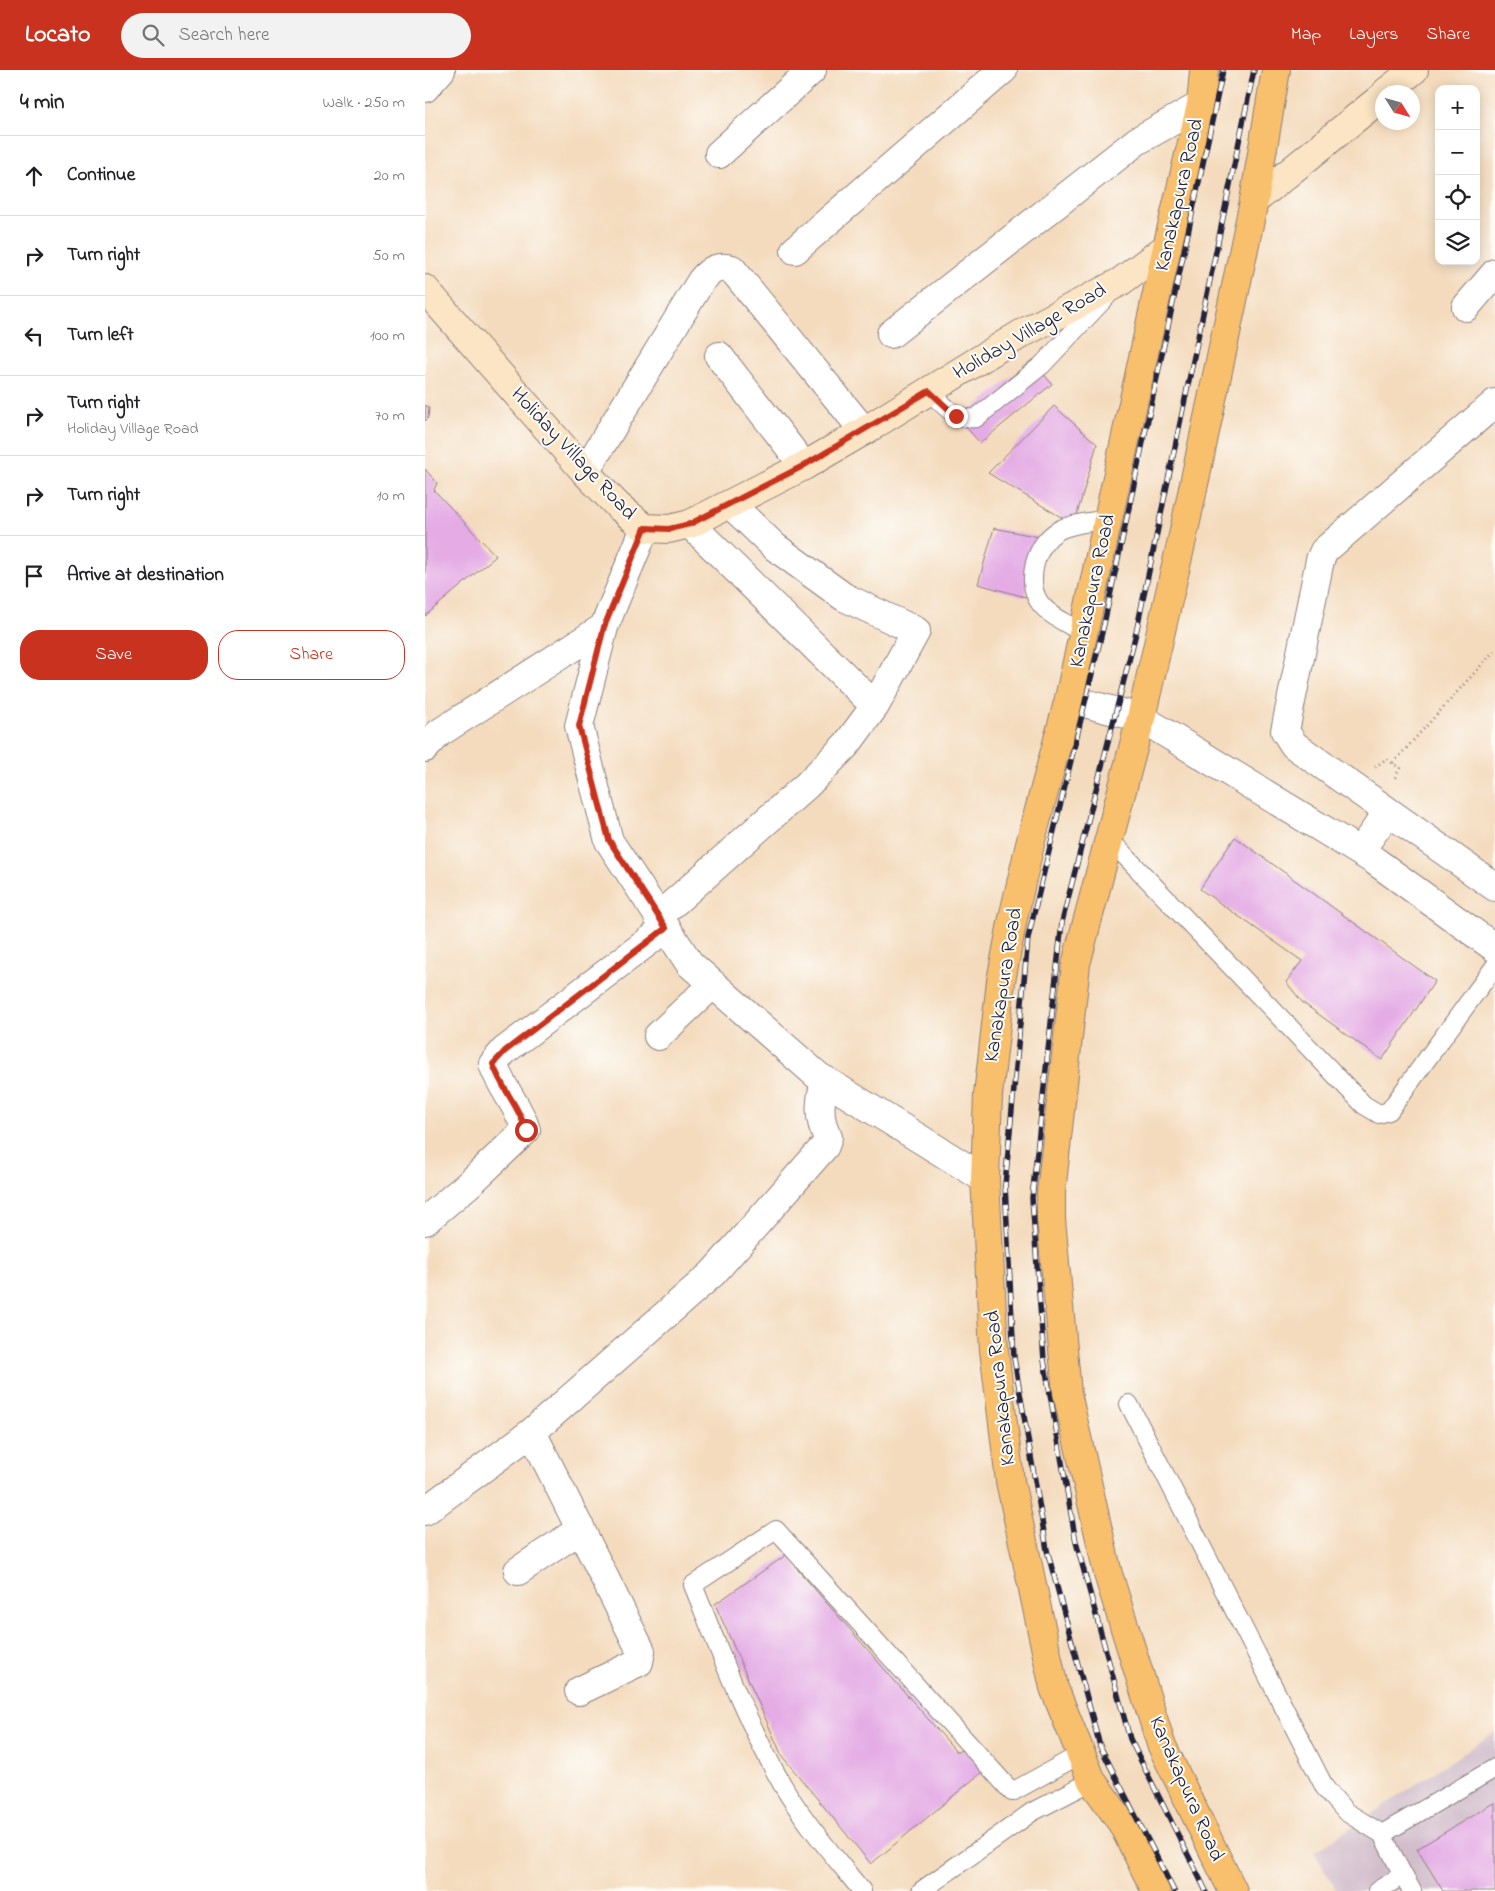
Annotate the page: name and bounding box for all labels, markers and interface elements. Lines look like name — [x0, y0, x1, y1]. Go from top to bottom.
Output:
search box — [121, 13, 471, 58]
text: Locato — [25, 18, 91, 53]
icon: search — [139, 21, 167, 49]
text: Search here — [179, 22, 270, 49]
text: Map — [1291, 22, 1321, 48]
text: Layers — [1349, 22, 1399, 48]
text: Share — [1427, 22, 1470, 48]
north arrow — [1375, 85, 1420, 130]
map controls — [1435, 85, 1480, 265]
button: + — [1435, 85, 1480, 130]
text: 4 min — [20, 88, 64, 118]
text: Walk · 250 m — [322, 91, 405, 115]
street label: Kanakapura Road — [1148, 115, 1212, 274]
button: − — [1435, 130, 1480, 175]
icon: ahead — [20, 162, 48, 190]
text: Continue — [67, 162, 135, 189]
text: 20 m — [374, 164, 405, 188]
button: locate — [1435, 175, 1480, 220]
button: layers — [1435, 220, 1480, 265]
icon: right — [20, 242, 48, 270]
text: Turn right — [67, 242, 140, 269]
text: 50 m — [373, 244, 405, 268]
street label: Holiday Village Road — [948, 276, 1113, 390]
icon: left — [20, 322, 48, 350]
text: Turn left — [67, 322, 134, 349]
text: 100 m — [370, 324, 405, 348]
street label: Holiday Village Road — [502, 381, 643, 529]
text: Turn right — [67, 390, 140, 417]
icon: right — [20, 402, 48, 430]
text: 70 m — [375, 404, 405, 428]
route end — [945, 405, 968, 428]
text: Holiday Village Road — [67, 417, 199, 441]
icon: right — [20, 482, 48, 510]
text: Turn right — [67, 482, 140, 509]
text: 10 m — [377, 484, 405, 508]
street label: Kanakapura Road — [1062, 511, 1124, 670]
icon: arrive — [20, 562, 48, 590]
text: Arrive at destination — [67, 562, 224, 589]
button: Save — [20, 630, 208, 680]
button: Share — [218, 630, 405, 680]
street label: Kanakapura Road — [977, 905, 1031, 1064]
route start — [515, 1119, 538, 1142]
street label: Kanakapura Road — [978, 1309, 1024, 1467]
street label: Kanakapura Road — [1141, 1712, 1231, 1866]

